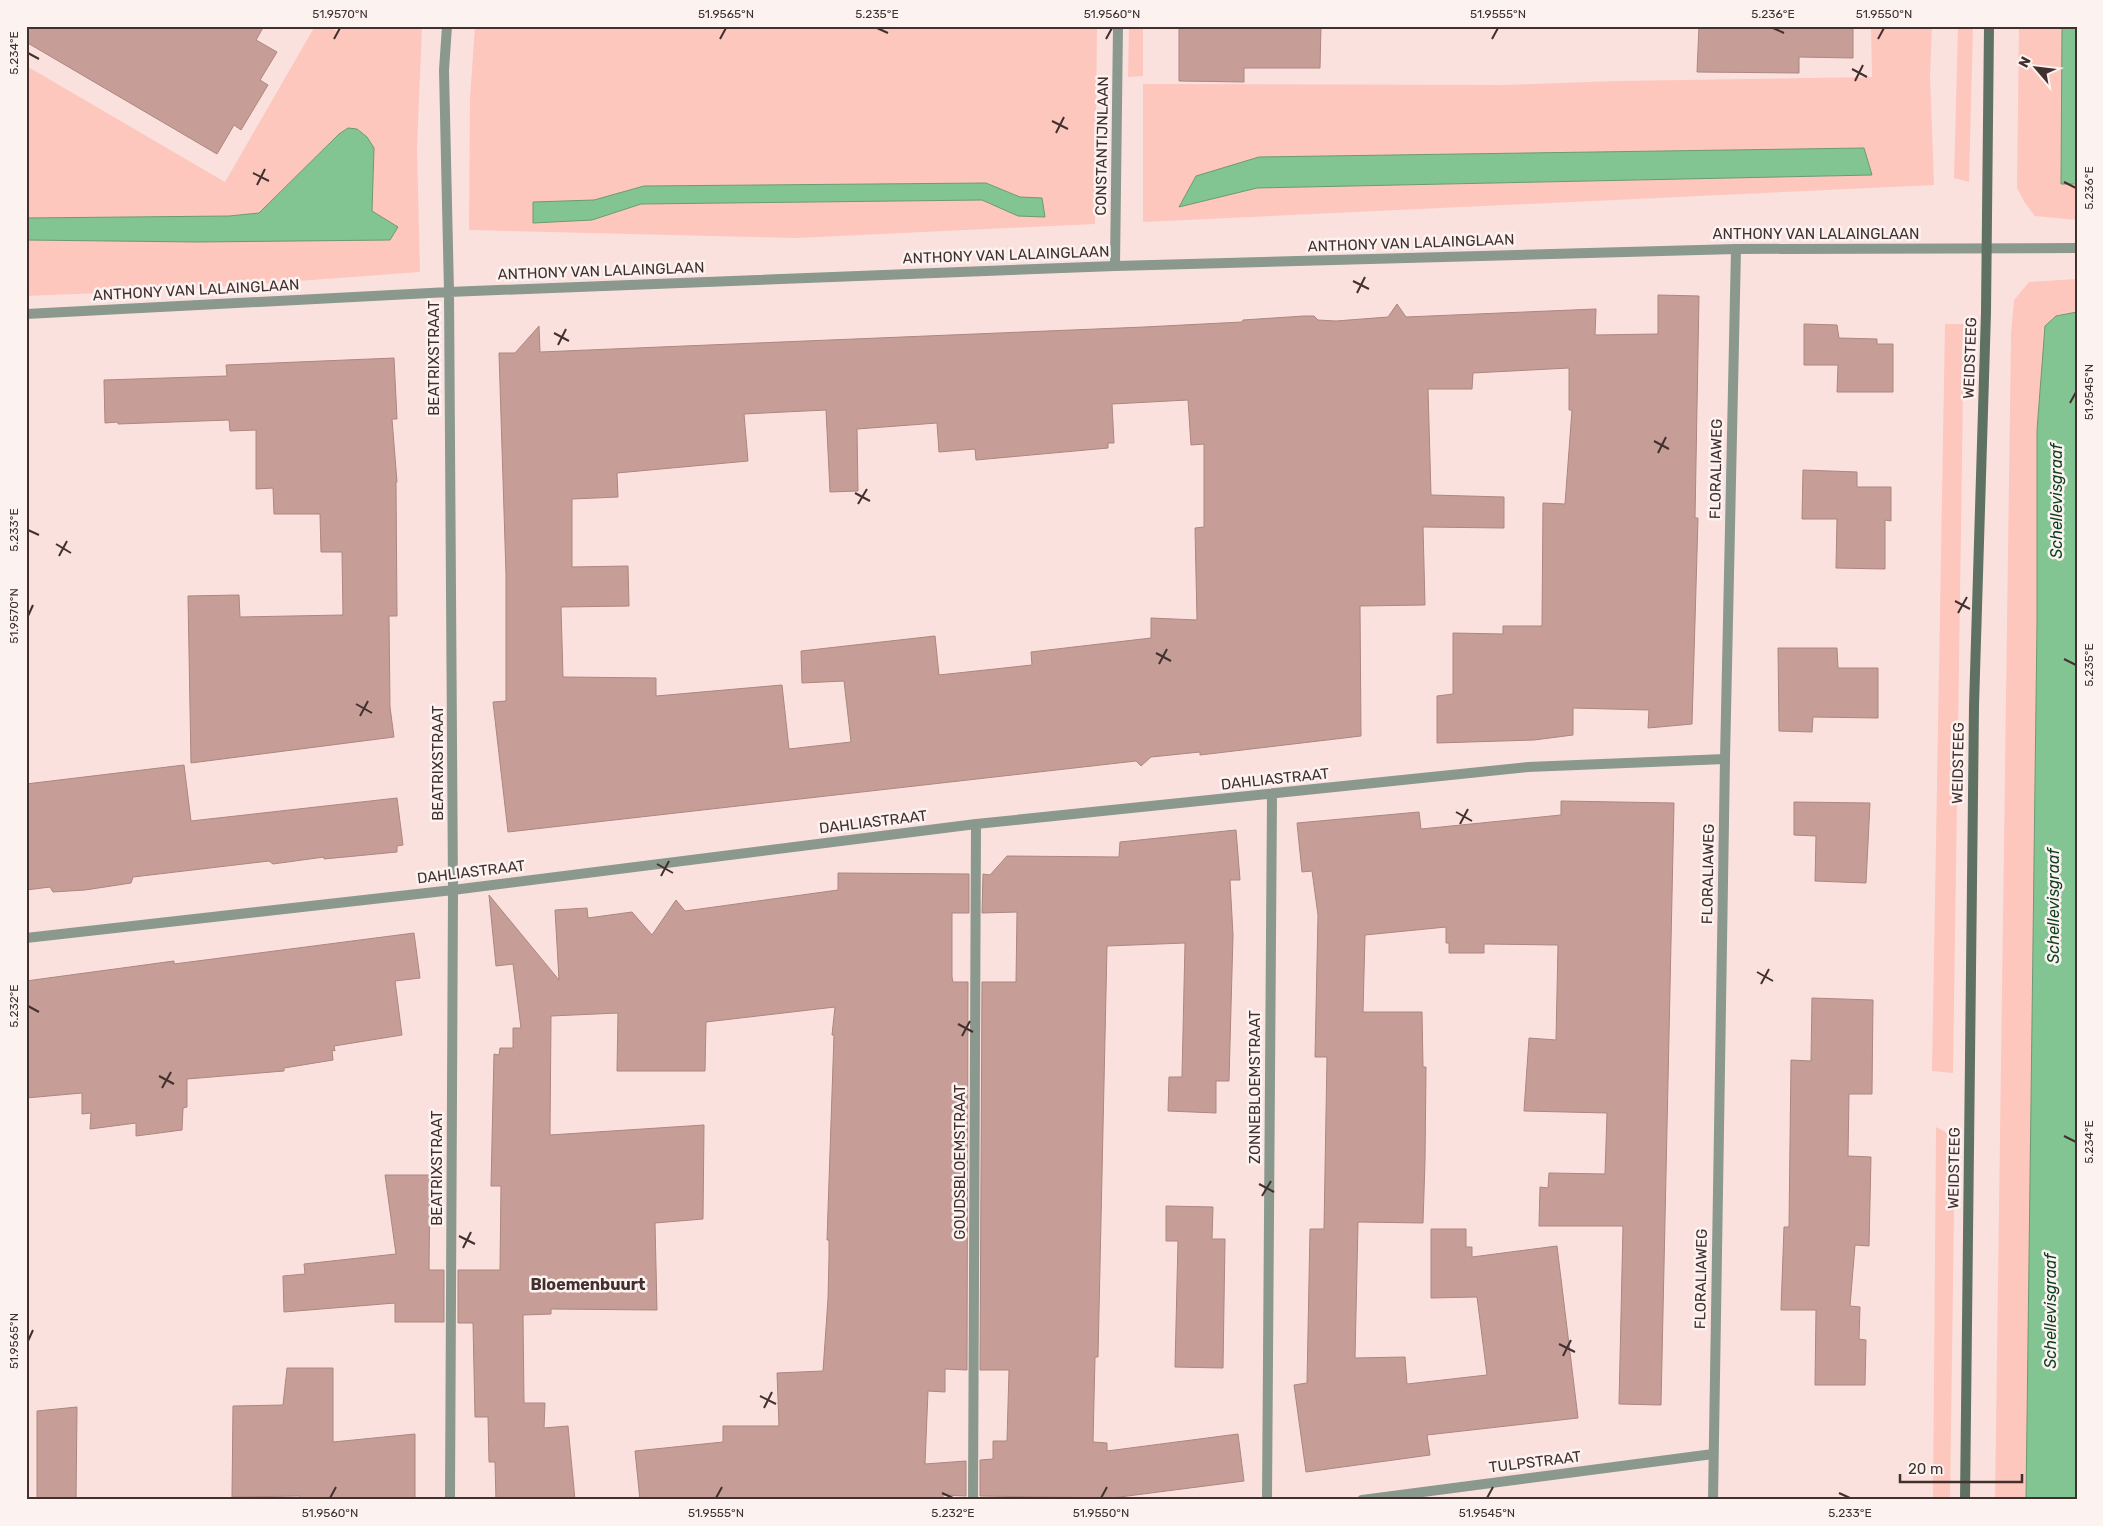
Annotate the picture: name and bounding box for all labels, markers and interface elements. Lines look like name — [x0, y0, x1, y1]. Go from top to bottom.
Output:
text: 51.9570°N — [312, 7, 368, 21]
text: 51.9565°N — [698, 7, 754, 21]
text: 5.235°E — [855, 7, 899, 21]
text: 51.9560°N — [1084, 7, 1140, 21]
text: 51.9555°N — [1470, 7, 1526, 21]
text: 5.236°E — [1751, 7, 1795, 21]
text: 51.9550°N — [1856, 7, 1912, 21]
text: 5.234°E — [7, 31, 21, 75]
north arrow — [2010, 42, 2060, 92]
text: N — [2015, 54, 2035, 71]
street label: CONSTANTIJNLAAN — [1092, 76, 1112, 216]
text: 5.236°E — [2082, 166, 2096, 210]
street label: ANTHONY VAN LALAINGLAAN — [1713, 225, 1919, 243]
street label: ANTHONY VAN LALAINGLAAN — [1307, 230, 1515, 256]
street label: ANTHONY VAN LALAINGLAAN — [902, 242, 1110, 268]
street label: ANTHONY VAN LALAINGLAAN — [497, 258, 705, 284]
street label: ANTHONY VAN LALAINGLAAN — [92, 276, 300, 304]
street label: BEATRIXSTRAAT — [425, 300, 443, 416]
street label: WEIDSTEEG — [1960, 317, 1980, 399]
text: 51.9545°N — [2082, 364, 2096, 420]
street label: FLORALIAWEG — [1706, 419, 1726, 519]
water label: Schellevisgraaf — [2047, 442, 2066, 559]
text: 5.233°E — [7, 508, 21, 552]
text: 51.9570°N — [7, 588, 21, 644]
text: 5.235°E — [2082, 643, 2096, 687]
street label: BEATRIXSTRAAT — [429, 705, 447, 821]
street label: WEIDSTEEG — [1948, 722, 1968, 804]
street label: DAHLIASTRAAT — [1220, 764, 1330, 794]
street label: DAHLIASTRAAT — [818, 806, 928, 838]
street label: FLORALIAWEG — [1698, 824, 1718, 924]
water label: Schellevisgraaf — [2044, 847, 2063, 964]
street label: DAHLIASTRAAT — [416, 856, 526, 888]
text: 5.232°E — [7, 984, 21, 1028]
street label: ZONNEBLOEMSTRAAT — [1246, 1010, 1264, 1164]
street label: GOUDSBLOEMSTRAAT — [951, 1084, 969, 1240]
street label: BEATRIXSTRAAT — [428, 1110, 446, 1226]
text: 5.234°E — [2082, 1120, 2096, 1164]
street label: WEIDSTEEG — [1944, 1127, 1964, 1209]
street label: FLORALIAWEG — [1691, 1229, 1711, 1329]
water label: Schellevisgraaf — [2041, 1252, 2060, 1369]
district label: Bloemenbuurt — [531, 1275, 646, 1294]
text: 51.9565°N — [7, 1313, 21, 1369]
street label: TULPSTRAAT — [1488, 1447, 1582, 1477]
scale bar — [1900, 1451, 2023, 1483]
text: 20 m — [1908, 1460, 1943, 1478]
text: 51.9560°N — [302, 1506, 358, 1520]
text: 51.9555°N — [688, 1506, 744, 1520]
text: 5.232°E — [931, 1506, 975, 1520]
text: 51.9550°N — [1073, 1506, 1129, 1520]
text: 51.9545°N — [1459, 1506, 1515, 1520]
text: 5.233°E — [1828, 1506, 1872, 1520]

